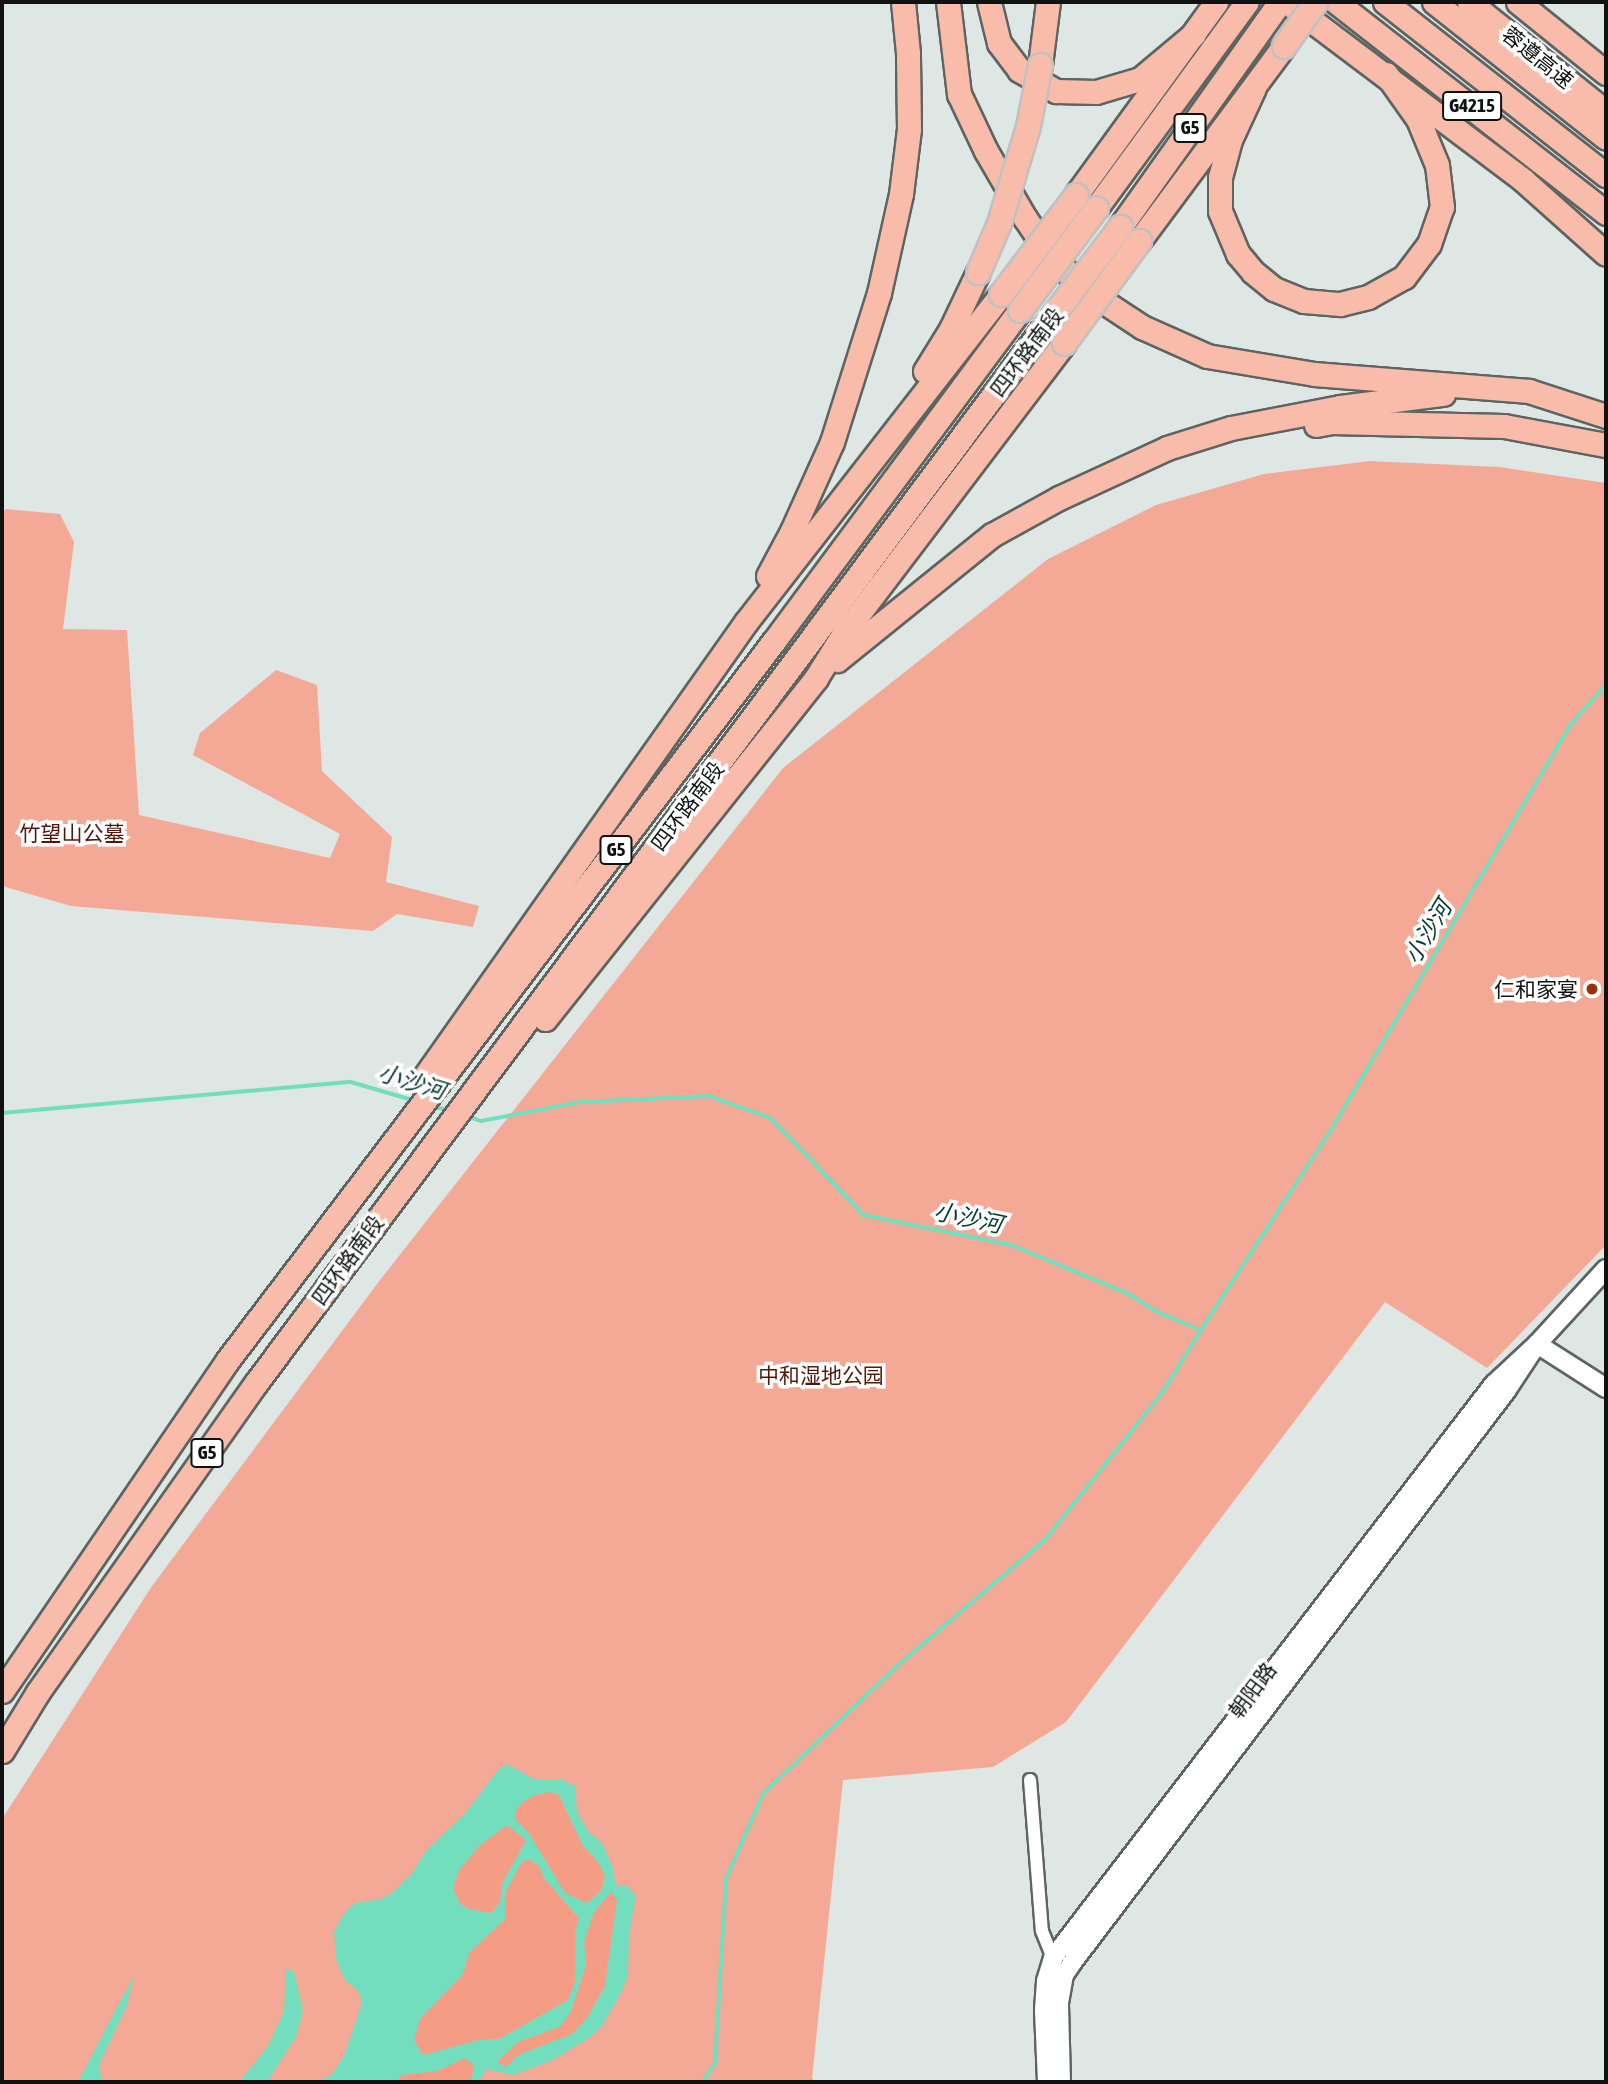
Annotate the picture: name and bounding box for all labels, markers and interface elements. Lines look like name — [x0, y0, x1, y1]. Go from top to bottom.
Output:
street label: 蓉遵高速 — [1497, 21, 1579, 93]
road number: G4215 — [1440, 90, 1504, 122]
road number: G5 — [1172, 112, 1208, 144]
street label: 四环路南段 — [984, 302, 1068, 402]
street label: 四环路南段 — [645, 756, 729, 856]
park label: 竹望山公墓 — [20, 820, 124, 846]
road number: G5 — [598, 834, 634, 866]
water label: 小沙河 — [1398, 895, 1458, 969]
place label: 仁和家宴 — [1494, 976, 1578, 1002]
marker: 仁和家宴 — [1584, 981, 1600, 997]
water label: 小沙河 — [375, 1059, 449, 1105]
water label: 小沙河 — [931, 1197, 1005, 1239]
street label: 四环路南段 — [306, 1210, 388, 1310]
park label: 中和湿地公园 — [758, 1362, 884, 1388]
road number: G5 — [190, 1438, 224, 1469]
street label: 朝阳路 — [1223, 1657, 1281, 1723]

